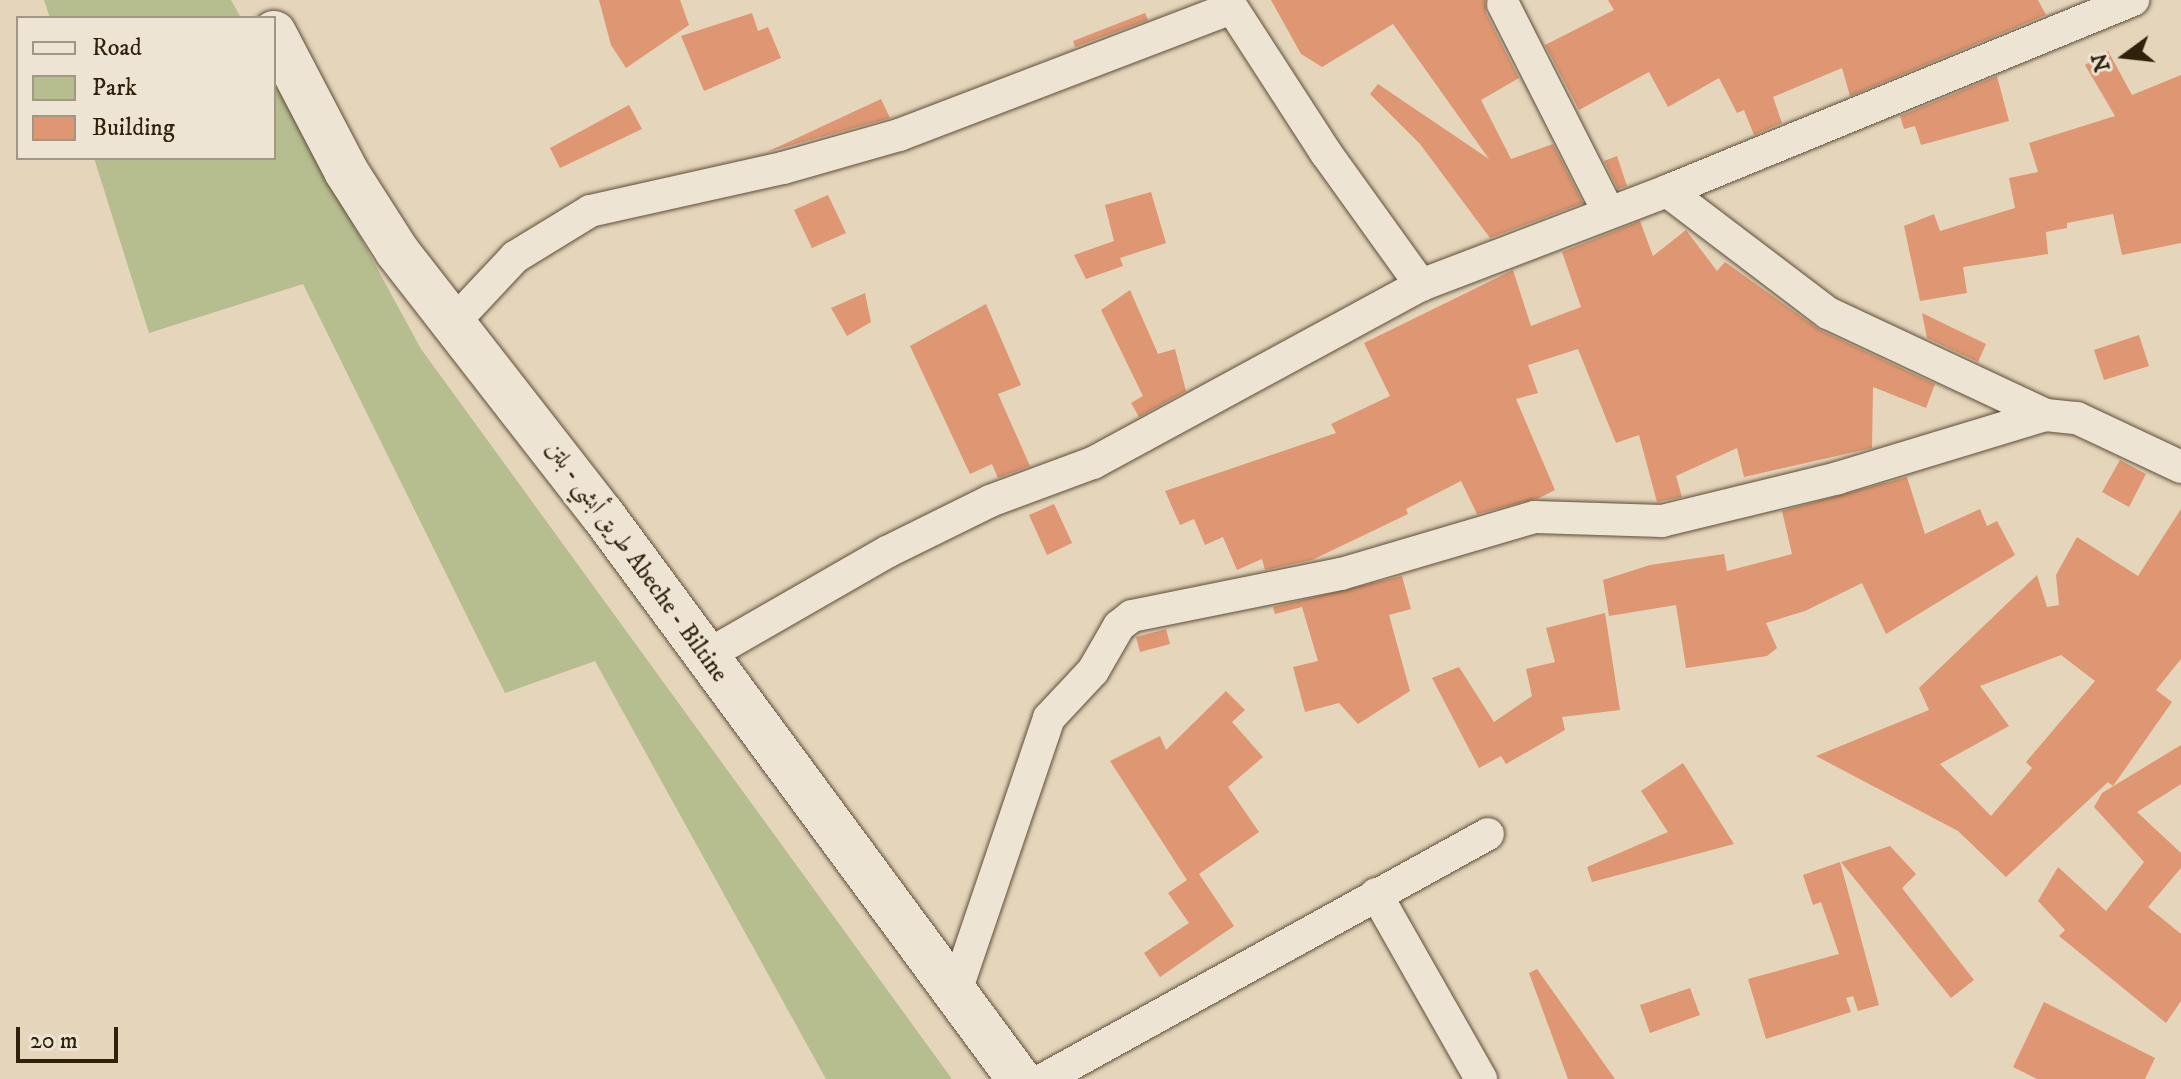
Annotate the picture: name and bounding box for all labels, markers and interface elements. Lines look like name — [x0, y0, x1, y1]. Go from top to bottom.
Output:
legend — [16, 16, 276, 160]
north arrow — [2085, 16, 2165, 96]
text: Road — [92, 33, 142, 63]
text: N — [2086, 50, 2117, 75]
text: Park — [92, 73, 137, 103]
text: Building — [92, 113, 175, 143]
street label: طريق أبشي - بلتن Abeche - Biltine — [539, 436, 733, 688]
scale bar — [20, 1011, 122, 1061]
text: 20 m — [30, 1026, 78, 1056]

